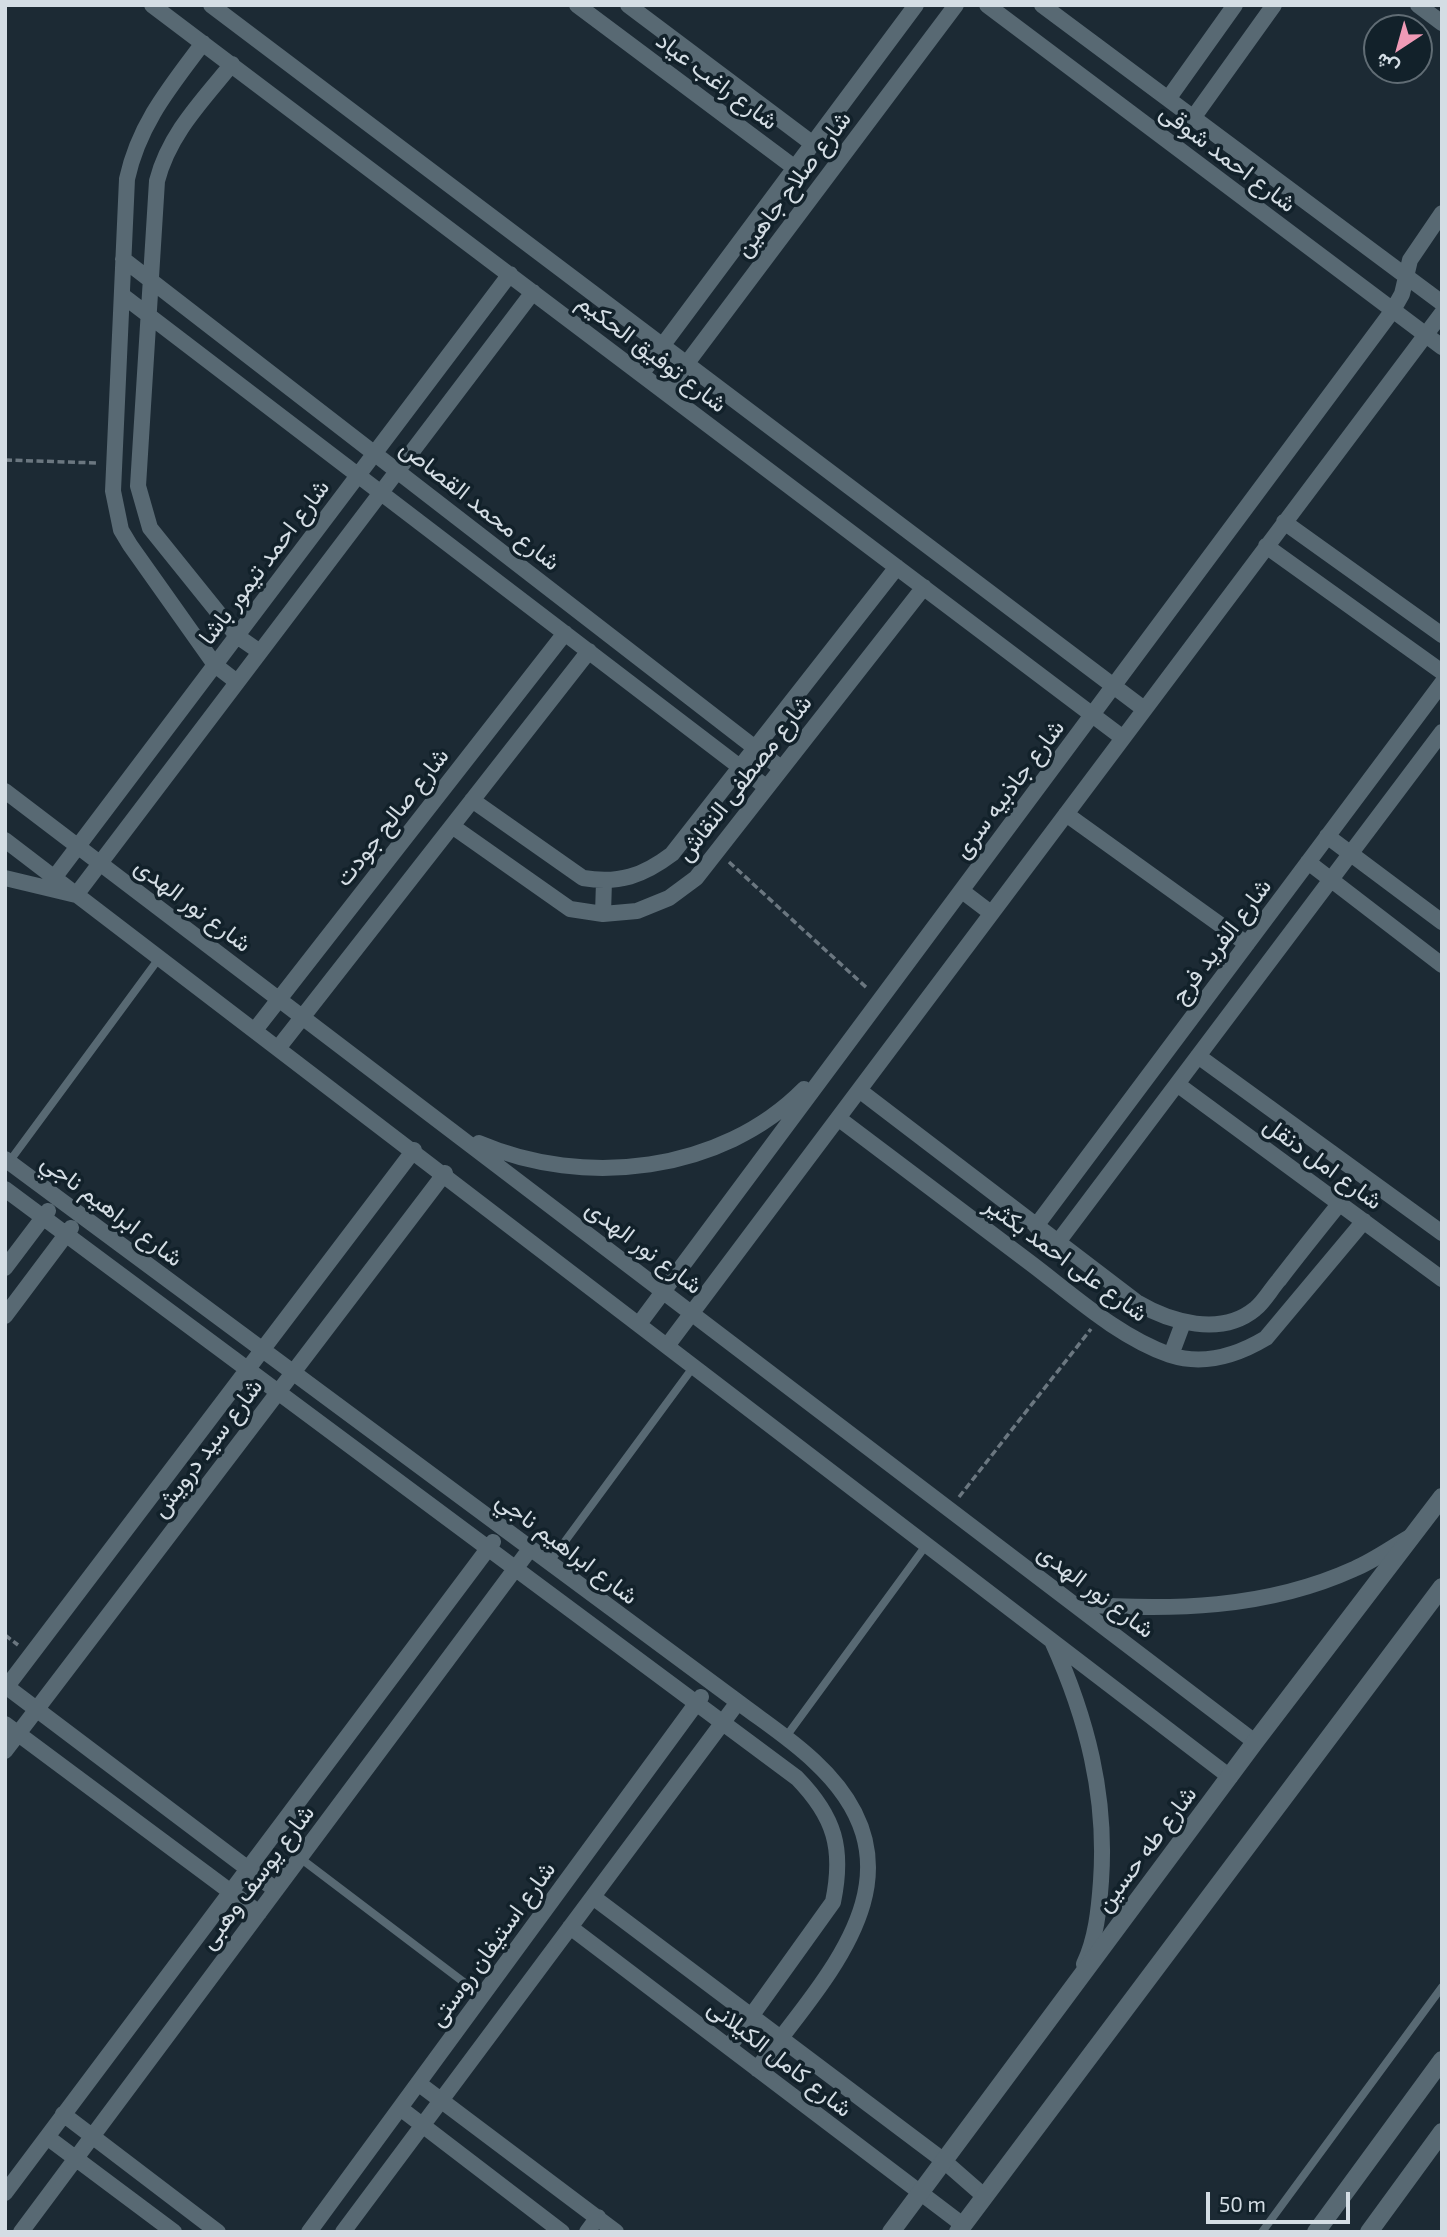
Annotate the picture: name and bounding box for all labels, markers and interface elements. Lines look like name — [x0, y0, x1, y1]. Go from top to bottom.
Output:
north arrow — [1363, 14, 1433, 84]
street label: شارع راغب عياد — [650, 26, 784, 136]
text: ش — [1371, 49, 1403, 81]
street label: شارع احمد شوقى — [1154, 97, 1302, 219]
street label: شارع صلاح جاهين — [729, 105, 857, 263]
street label: شارع توفيق الحكيم — [571, 287, 733, 419]
street label: شارع محمد القصاص — [394, 433, 566, 577]
street label: شارع احمد تيمور باشا — [192, 474, 336, 650]
street label: شارع مصطفى النقاش — [670, 689, 818, 867]
street label: شارع جاذبيه سرى — [947, 714, 1071, 864]
street label: شارع صالح جودت — [329, 742, 455, 892]
street label: شارع نور الهدى — [129, 852, 257, 958]
street label: شارع الفريد فرج — [1165, 873, 1277, 1009]
street label: شارع امل دنقل — [1258, 1110, 1388, 1216]
street label: شارع ابراهيم ناجي — [35, 1147, 189, 1273]
street label: شارع على احمد بكثير — [979, 1190, 1153, 1328]
street label: شارع نور الهدى — [580, 1194, 708, 1300]
street label: شارع سيد درويش — [145, 1373, 269, 1523]
street label: شارع ابراهيم ناجي — [490, 1485, 644, 1611]
street label: شارع نور الهدى — [1032, 1538, 1160, 1644]
street label: شارع طه حسين — [1089, 1780, 1203, 1918]
street label: شارع يوسف وهبى — [193, 1799, 321, 1955]
street label: شارع استيفان روستى — [422, 1856, 562, 2032]
street label: شارع كامل الكيلانى — [702, 1993, 858, 2123]
scale bar — [1209, 2178, 1352, 2222]
text: 50 m — [1219, 2191, 1266, 2216]

